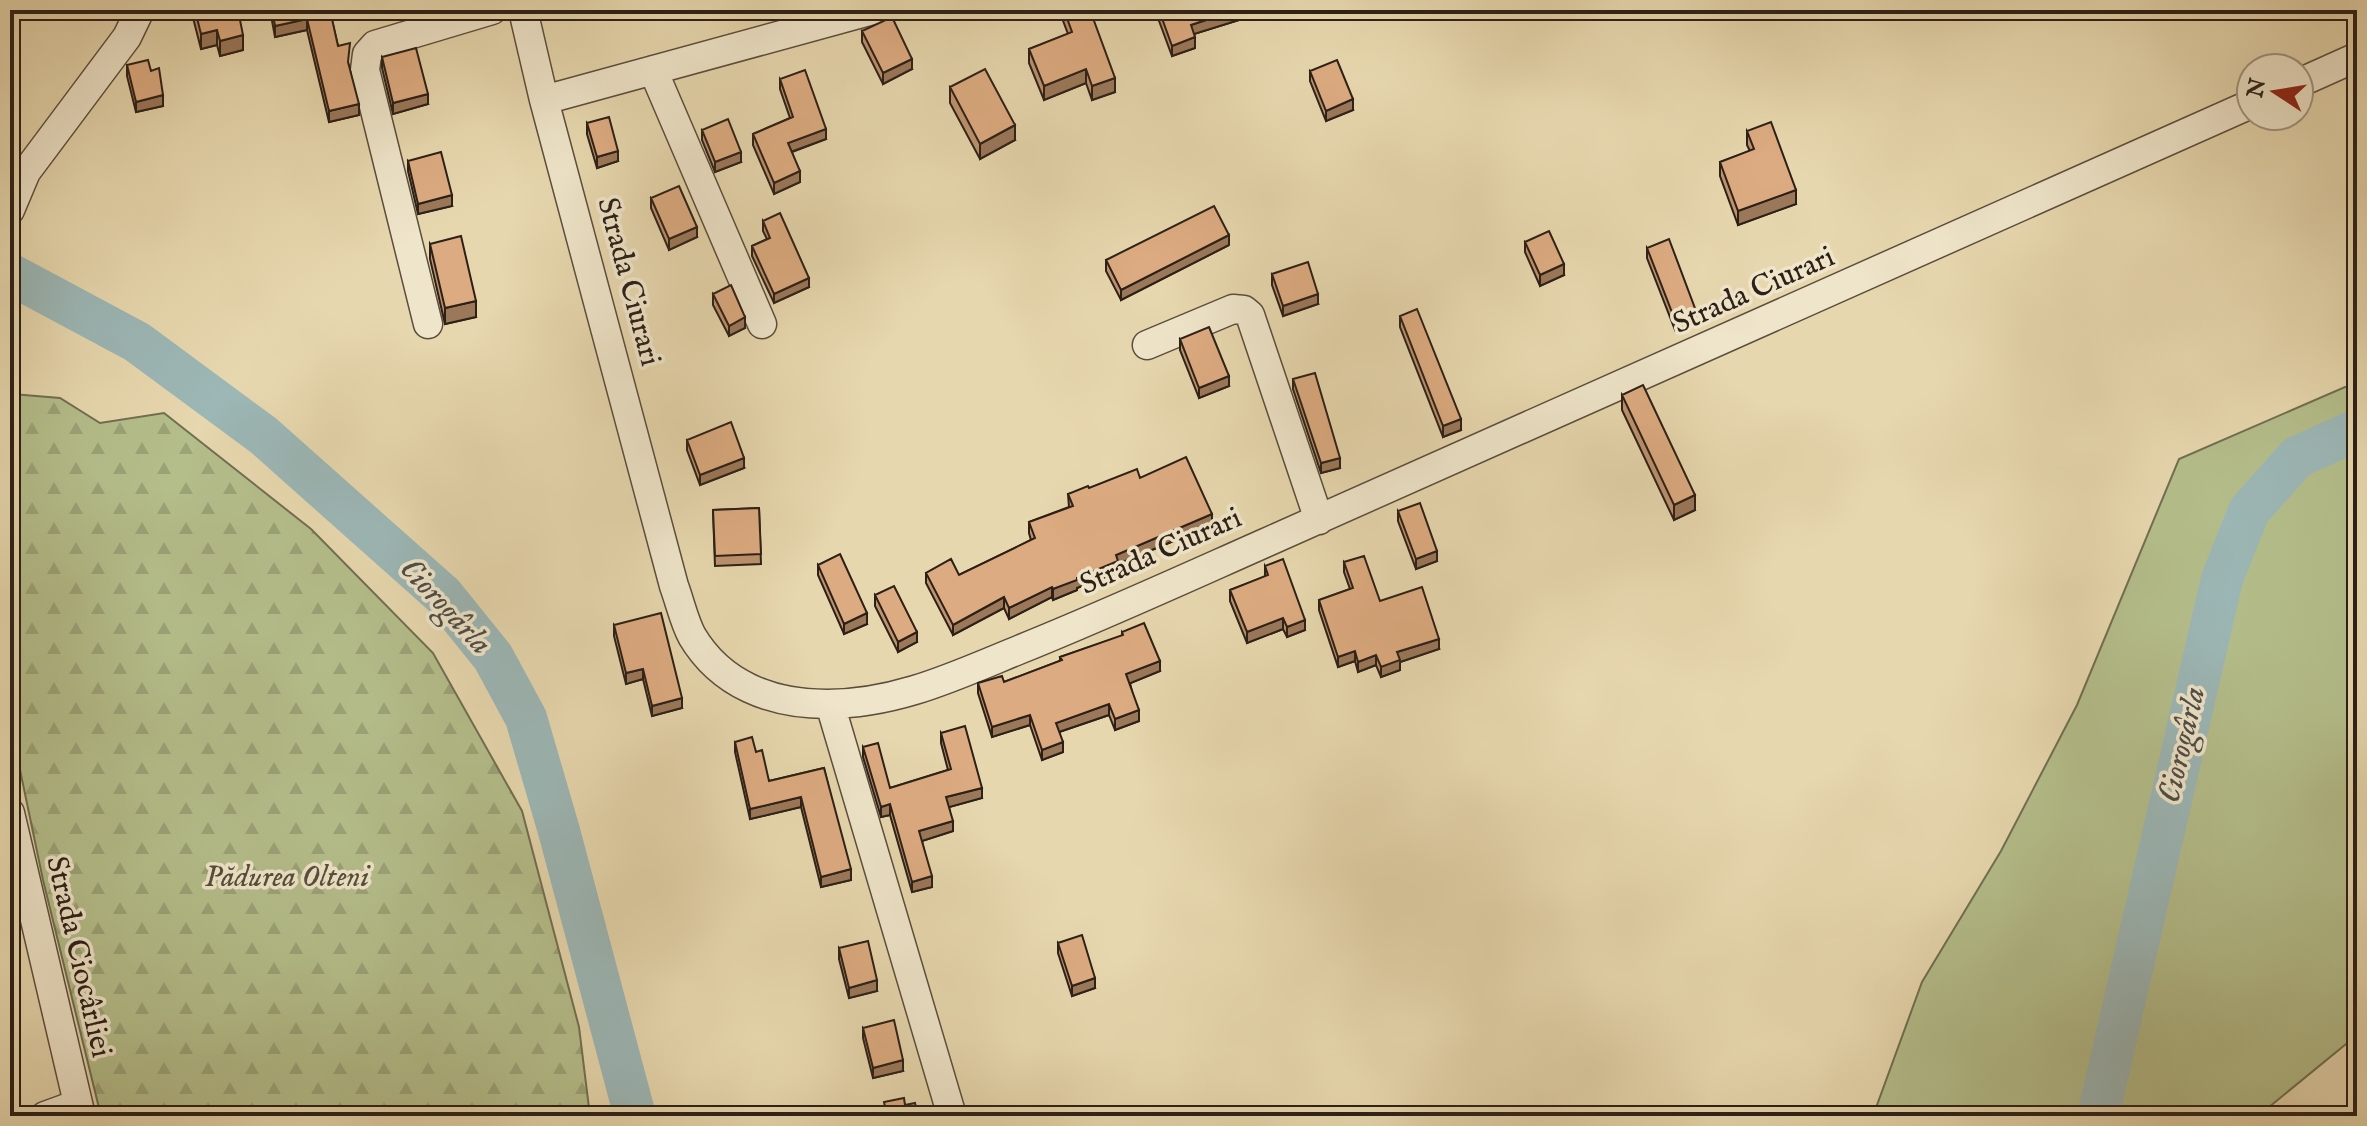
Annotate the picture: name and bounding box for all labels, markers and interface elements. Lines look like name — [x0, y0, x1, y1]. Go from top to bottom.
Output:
north arrow — [2235, 52, 2315, 132]
text: N — [2242, 76, 2273, 101]
street label: Strada Ciurari — [587, 194, 669, 370]
street label: Strada Ciurari — [1667, 238, 1841, 344]
street label: Strada Ciurari — [1074, 499, 1248, 605]
water label: Ciorogârla — [390, 550, 500, 664]
water label: Ciorogârla — [2150, 683, 2216, 807]
street label: Strada Ciocârliei — [36, 853, 120, 1061]
park label: Pădurea Olteni — [205, 859, 372, 897]

